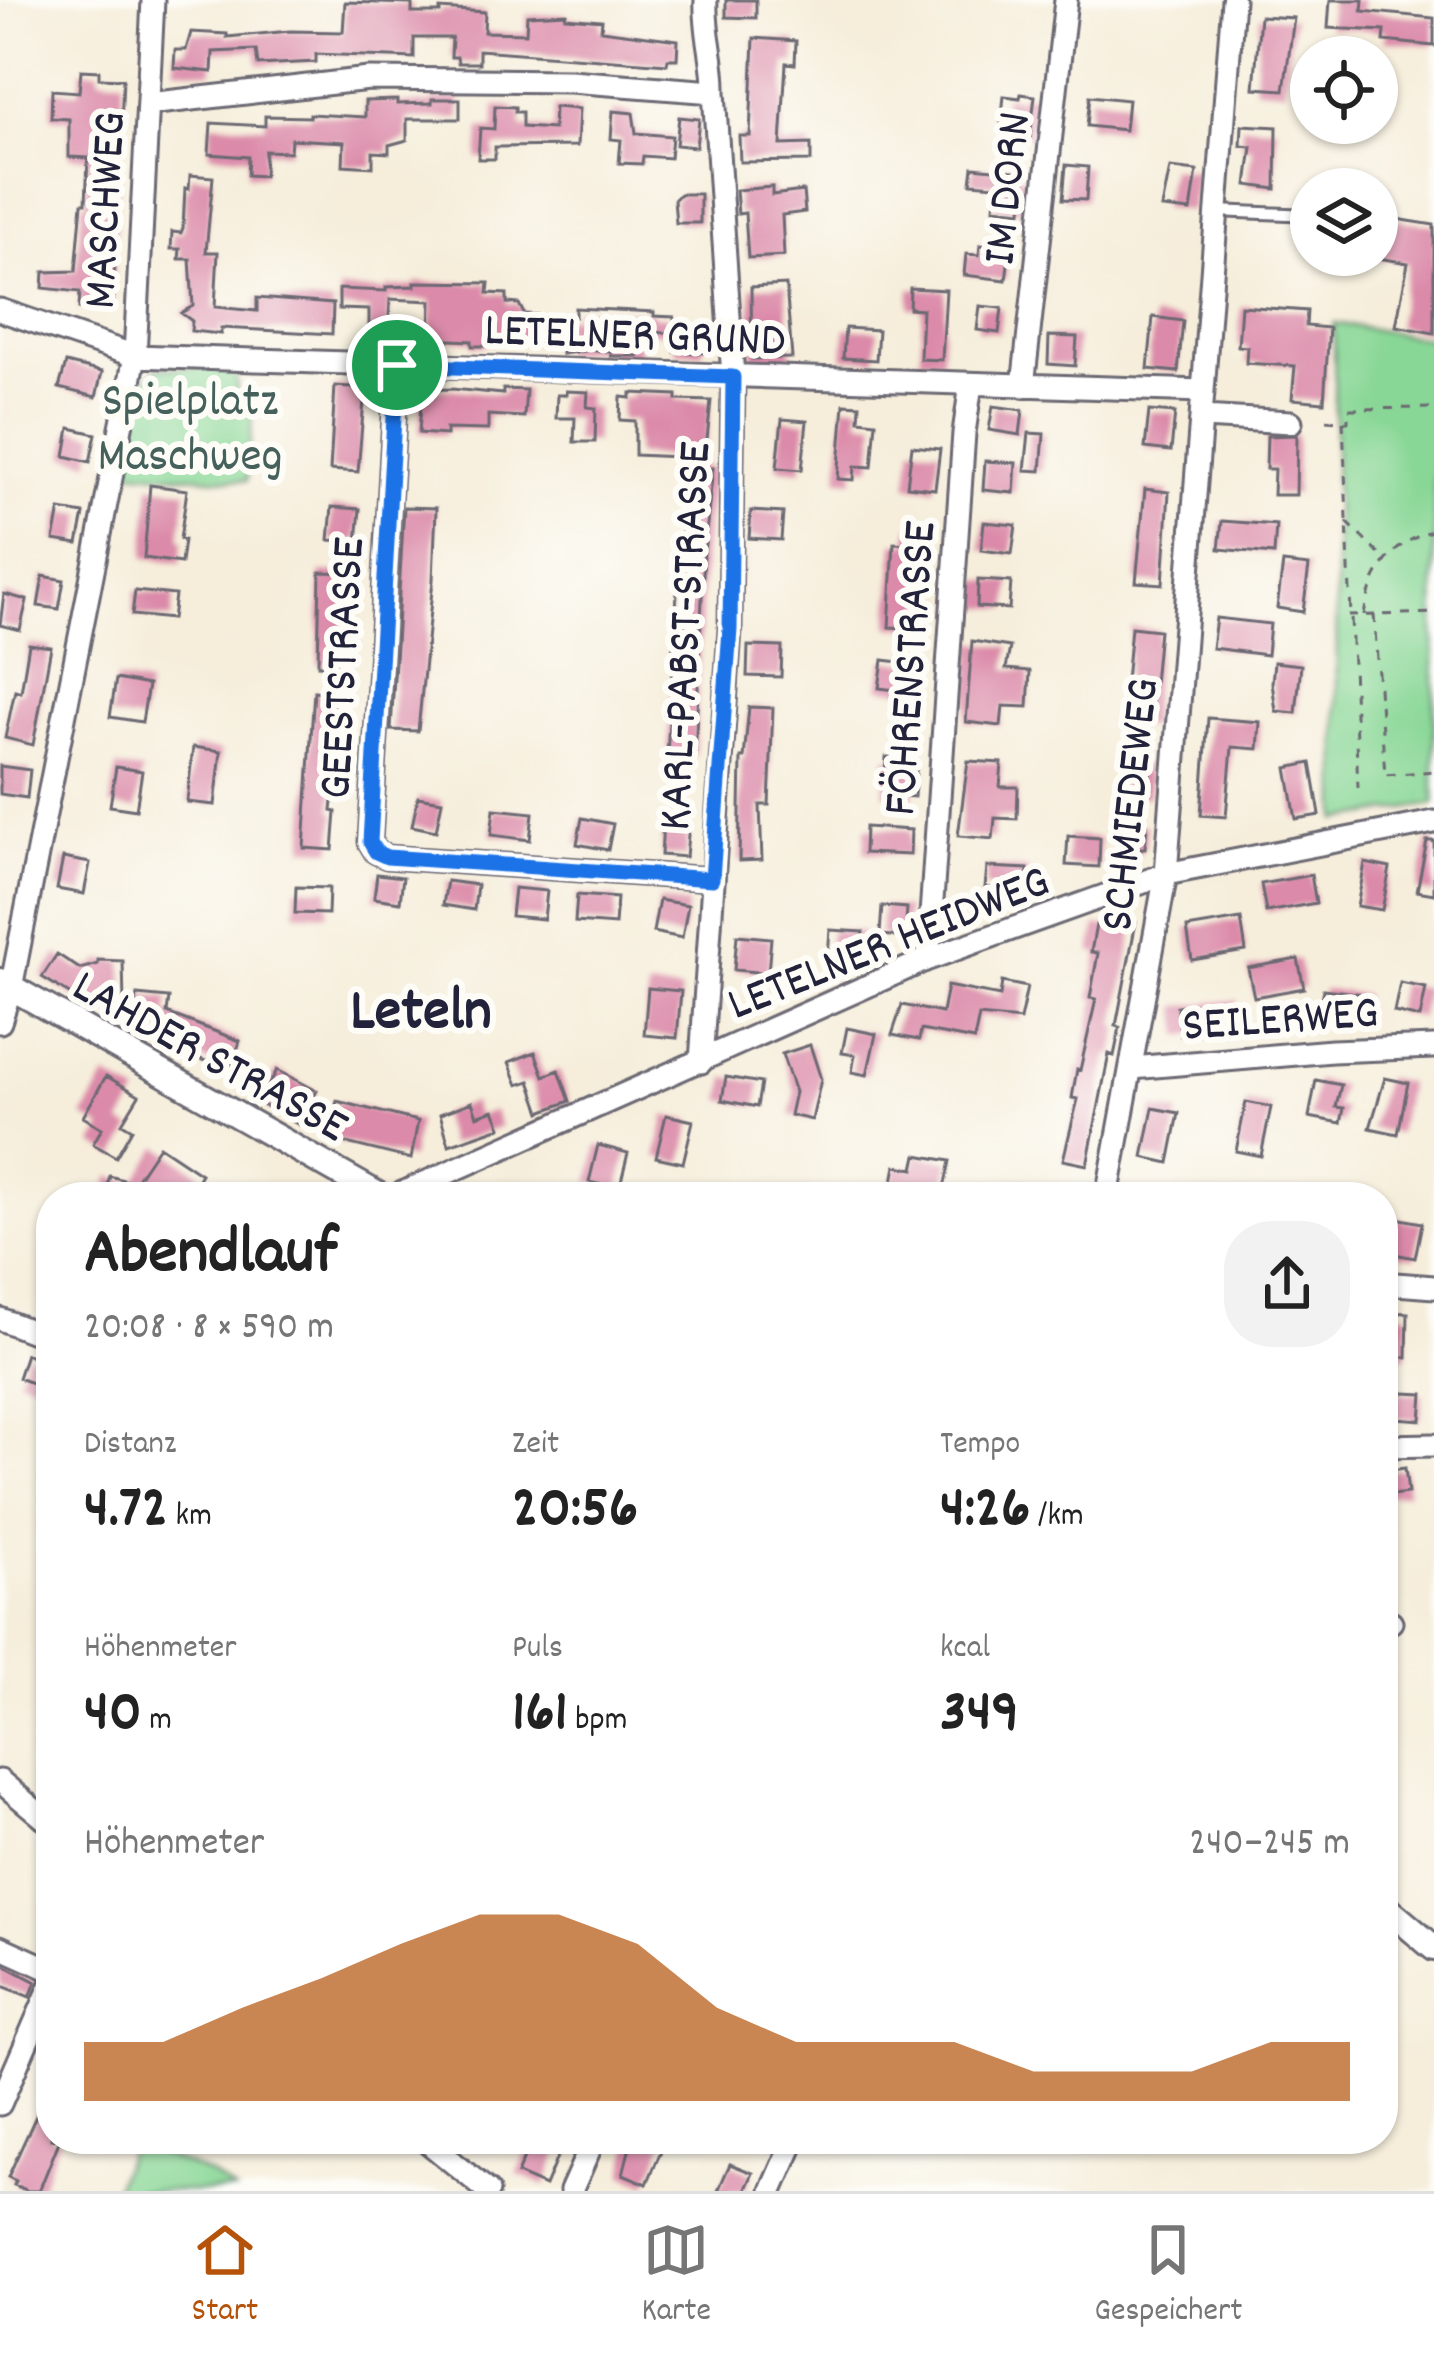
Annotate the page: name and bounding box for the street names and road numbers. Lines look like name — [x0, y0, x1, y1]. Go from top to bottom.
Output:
street label: IM DORN — [968, 109, 1053, 269]
street label: MASCHWEG — [69, 110, 148, 311]
street label: LETELNER GRUND — [483, 299, 786, 378]
street label: KARL-PABST-STRASSE — [644, 440, 733, 833]
street label: FÖHRENSTRASSE — [869, 519, 958, 818]
street label: GEESTSTRASSE — [304, 535, 387, 801]
street label: SCHMIEDEWEG — [1086, 675, 1181, 935]
street label: LETELNER HEIDWEG — [719, 850, 1061, 1042]
street label: LAHDER STRASSE — [58, 955, 359, 1164]
street label: SEILERWEG — [1180, 981, 1381, 1064]

